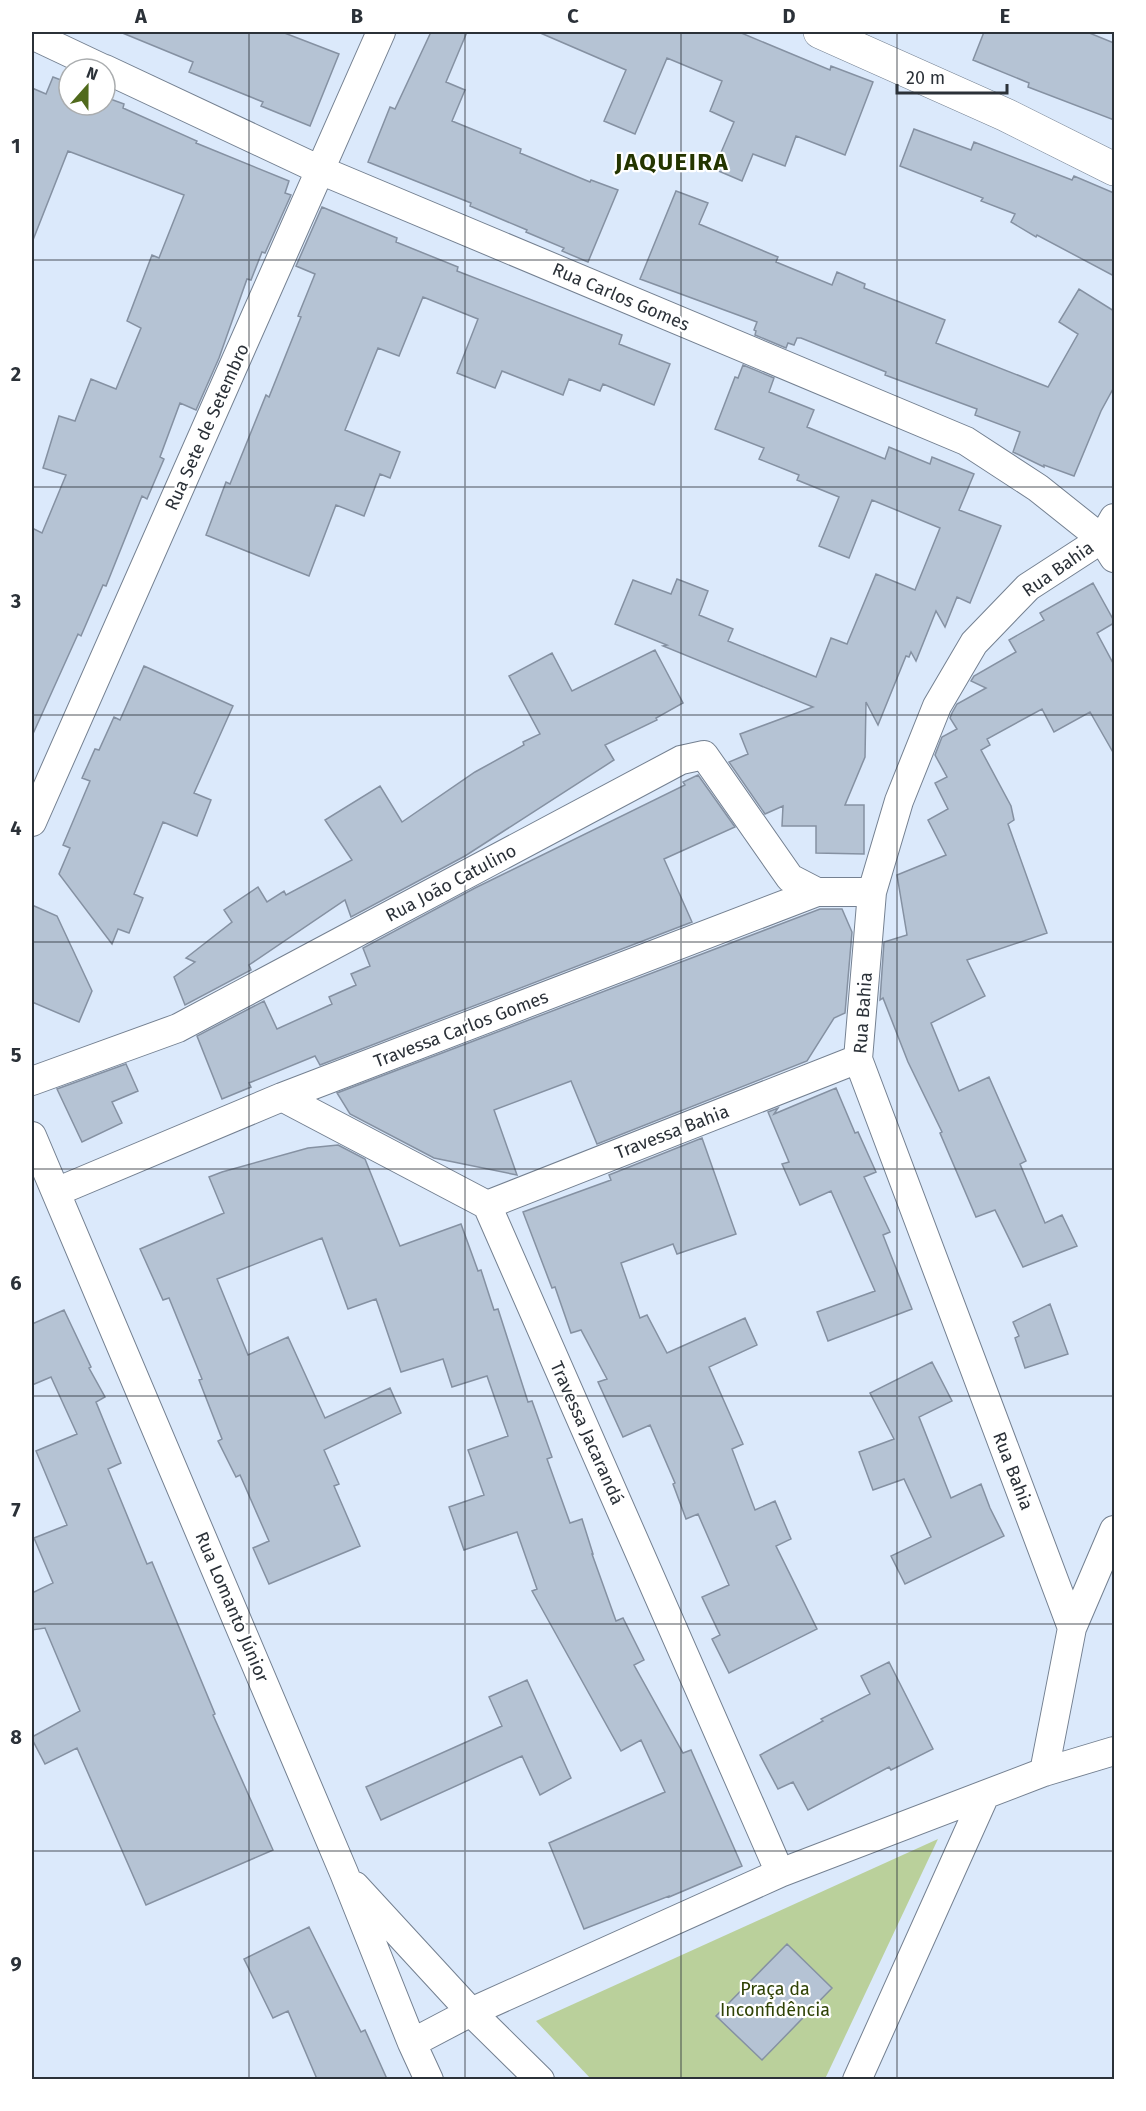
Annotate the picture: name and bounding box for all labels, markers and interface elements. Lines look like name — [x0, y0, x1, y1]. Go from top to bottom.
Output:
text: A — [134, 4, 148, 28]
text: B — [351, 4, 363, 28]
text: C — [567, 4, 579, 28]
text: D — [782, 4, 796, 28]
text: E — [1000, 4, 1010, 28]
north arrow — [57, 57, 117, 117]
scale bar — [897, 57, 1006, 95]
text: N — [84, 63, 101, 84]
text: 20 m — [906, 67, 945, 89]
text: 1 — [11, 134, 21, 158]
district label: JAQUEIRA — [614, 148, 729, 176]
street label: Rua Carlos Gomes — [549, 258, 693, 336]
street label: Rua Sete de Setembro — [160, 340, 254, 514]
text: 2 — [11, 362, 21, 386]
street label: Rua Bahia — [1018, 536, 1098, 602]
text: 3 — [10, 589, 21, 613]
text: 4 — [10, 816, 22, 840]
street label: Rua João Catulino — [382, 839, 520, 927]
street label: Rua Bahia — [849, 971, 877, 1055]
street label: Travessa Carlos Gomes — [371, 986, 551, 1072]
text: 5 — [11, 1043, 22, 1067]
street label: Travessa Bahia — [612, 1100, 732, 1164]
text: 6 — [10, 1271, 22, 1295]
street label: Travessa Jacarandá — [545, 1358, 629, 1508]
street label: Rua Bahia — [988, 1429, 1038, 1513]
text: 7 — [11, 1498, 21, 1522]
street label: Rua Lomanto Júnior — [190, 1528, 274, 1686]
text: 8 — [10, 1725, 22, 1749]
text: 9 — [10, 1952, 22, 1976]
park label: Praça da Inconfidência — [720, 1978, 830, 2021]

